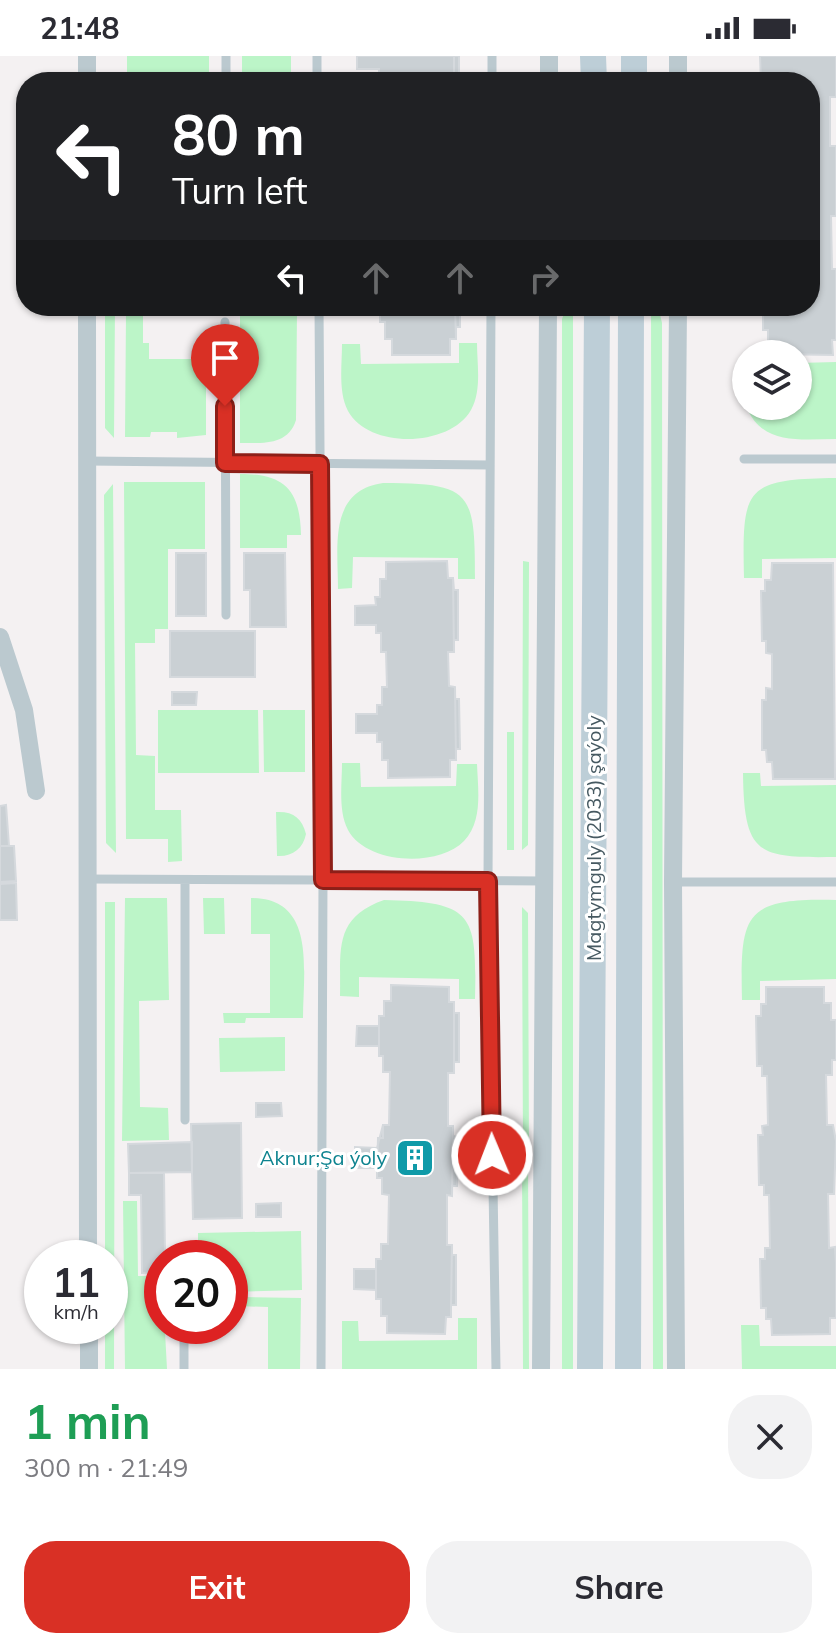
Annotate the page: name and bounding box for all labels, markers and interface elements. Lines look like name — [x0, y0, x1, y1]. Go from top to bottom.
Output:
text: 21:48 — [40, 9, 119, 47]
text: 80 m — [172, 99, 305, 169]
icon: left — [40, 104, 144, 208]
text: Turn left — [172, 168, 308, 213]
icon: left — [270, 256, 314, 300]
icon: ahead — [354, 256, 398, 300]
icon: ahead — [438, 256, 482, 300]
icon: right — [522, 256, 566, 300]
pin — [191, 324, 259, 406]
icon: arrive — [203, 336, 247, 380]
map controls — [732, 340, 812, 420]
button: layers — [732, 340, 812, 420]
street label: Magtymguly (2033) şaýoly — [581, 715, 606, 961]
position arrow — [450, 1113, 534, 1197]
building icon: Aknur;Şa ýoly — [394, 1137, 436, 1179]
place label: Aknur;Şa ýoly — [260, 1145, 387, 1170]
speed limit sign: 20 — [144, 1240, 248, 1344]
text: 11 — [52, 1257, 100, 1307]
text: km/h — [53, 1299, 99, 1324]
text: 1 min — [24, 1391, 151, 1451]
button: close — [728, 1395, 812, 1479]
text: 300 m · 21:49 — [24, 1451, 188, 1484]
button: Exit — [24, 1541, 410, 1633]
button: Share — [426, 1541, 812, 1633]

